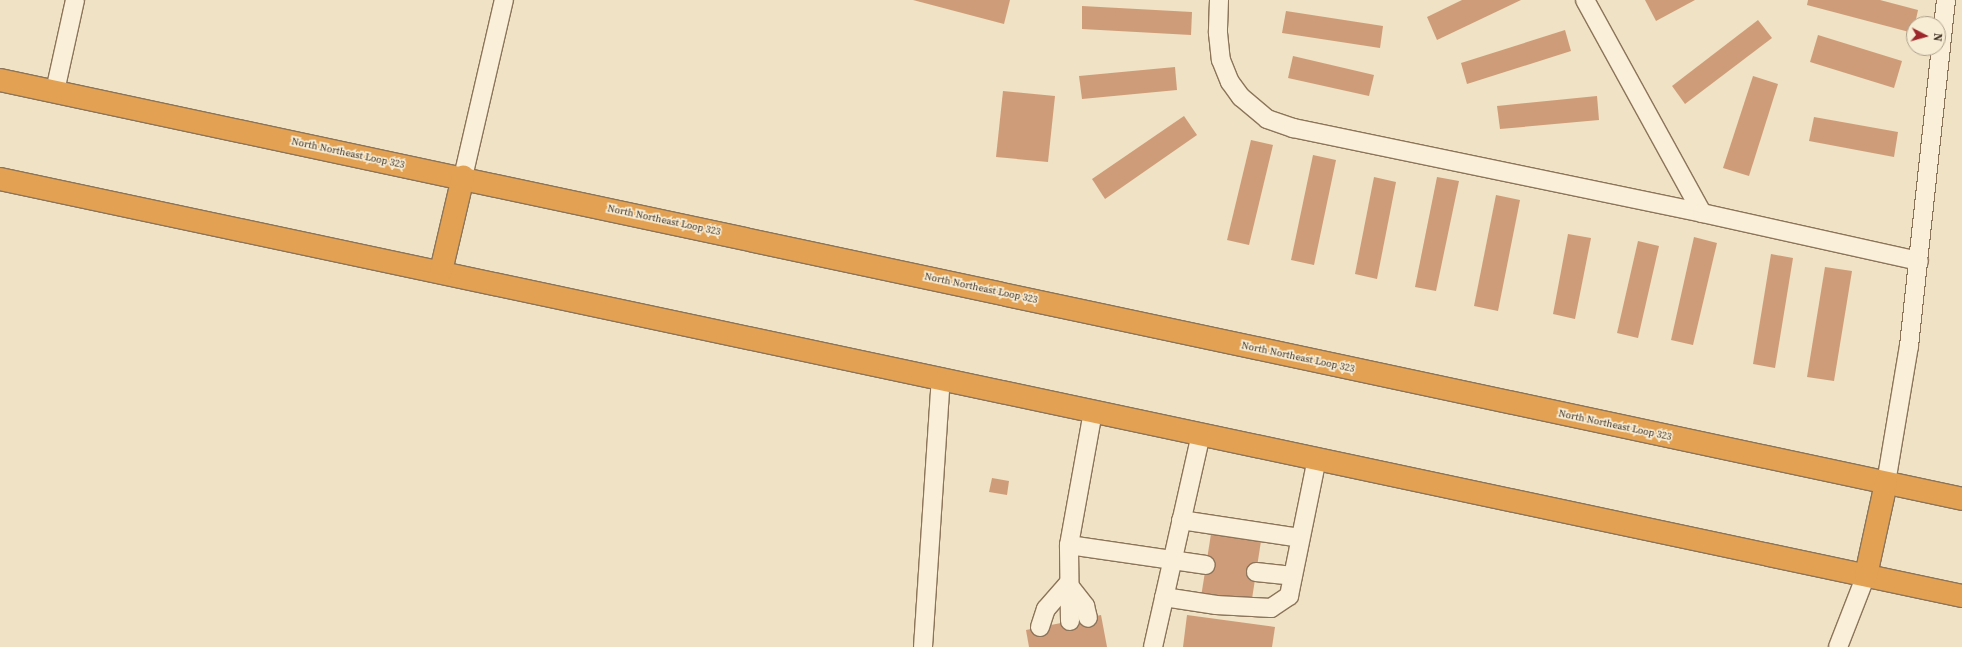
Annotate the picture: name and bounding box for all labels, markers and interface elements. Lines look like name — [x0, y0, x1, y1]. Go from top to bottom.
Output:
north arrow — [1906, 16, 1946, 56]
text: N — [1930, 32, 1945, 42]
street label: North Northeast Loop 323 — [290, 135, 406, 171]
street label: North Northeast Loop 323 — [606, 202, 722, 238]
street label: North Northeast Loop 323 — [923, 270, 1039, 306]
street label: North Northeast Loop 323 — [1240, 339, 1356, 375]
street label: North Northeast Loop 323 — [1557, 407, 1673, 443]

